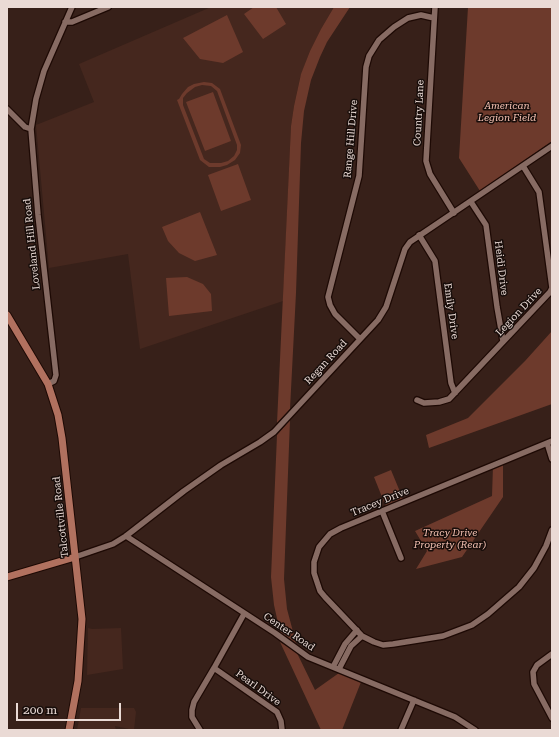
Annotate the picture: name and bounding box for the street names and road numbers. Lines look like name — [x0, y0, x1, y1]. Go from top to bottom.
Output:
street label: Country Lane — [411, 80, 427, 146]
street label: Range Hill Drive — [342, 99, 360, 179]
street label: Loveland Hill Road — [21, 198, 43, 290]
street label: Heidi Drive — [492, 240, 510, 296]
street label: Emily Drive — [441, 282, 461, 340]
street label: Legion Drive — [494, 285, 544, 339]
street label: Regan Road — [302, 337, 350, 387]
street label: Talcottville Road — [51, 476, 71, 558]
street label: Tracey Drive — [349, 485, 411, 519]
street label: Center Road — [261, 610, 317, 654]
street label: Pearl Drive — [233, 668, 283, 708]

